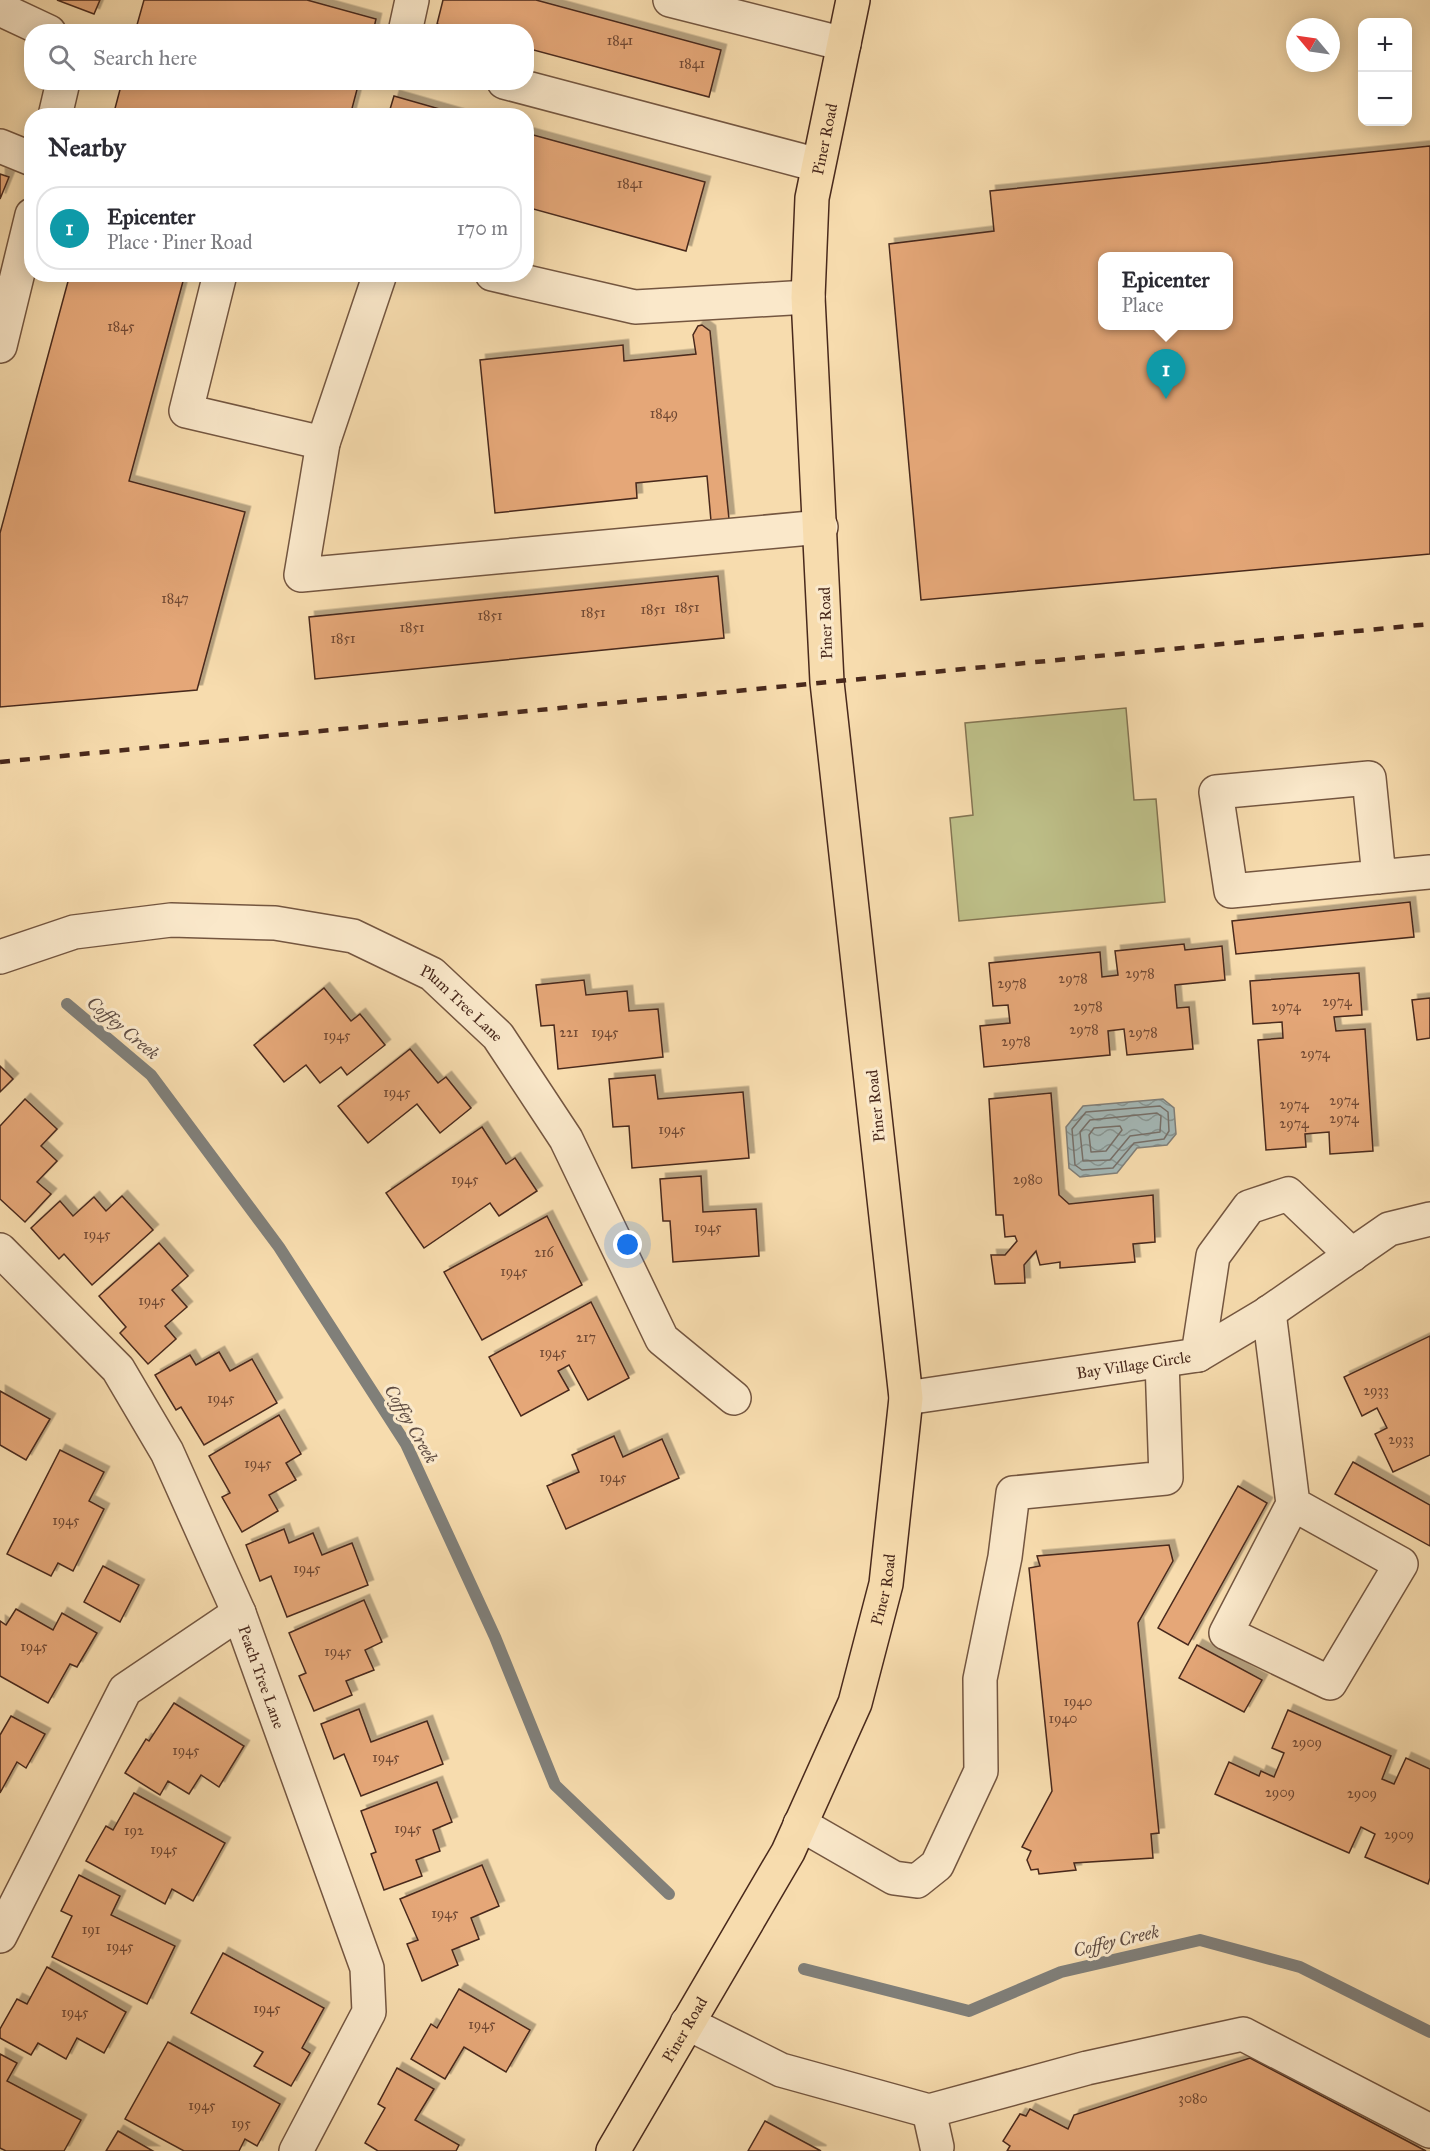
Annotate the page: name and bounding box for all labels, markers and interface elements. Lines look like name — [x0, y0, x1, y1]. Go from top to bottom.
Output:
north arrow — [1286, 18, 1340, 72]
map controls — [1358, 18, 1412, 126]
button: + — [1358, 18, 1412, 72]
search box — [24, 24, 534, 90]
house number: 1841 — [607, 32, 634, 49]
icon: search — [45, 41, 78, 74]
text: Search here — [93, 44, 197, 71]
house number: 1841 — [679, 55, 706, 72]
button: − — [1358, 72, 1412, 126]
street label: Piner Road — [808, 102, 841, 177]
text: Nearby — [48, 131, 126, 163]
house number: 1841 — [617, 175, 644, 192]
text: Epicenter — [107, 203, 195, 230]
text: 1 — [66, 216, 73, 240]
text: 170 m — [457, 216, 508, 240]
text: Place · Piner Road — [107, 230, 253, 254]
popup — [1098, 252, 1233, 330]
text: Epicenter — [1121, 266, 1210, 293]
text: Place — [1121, 293, 1163, 317]
house number: 1845 — [107, 318, 135, 335]
pin: 1 — [1146, 350, 1186, 399]
house number: 1849 — [650, 405, 678, 422]
street label: Piner Road — [815, 586, 836, 660]
house number: 1847 — [161, 590, 189, 607]
house number: 1851 — [674, 599, 700, 616]
house number: 1851 — [640, 601, 666, 618]
house number: 1851 — [580, 604, 606, 621]
house number: 1851 — [477, 607, 503, 624]
house number: 1851 — [399, 619, 425, 636]
house number: 1851 — [330, 630, 356, 647]
street label: Plum Tree Lane — [417, 961, 508, 1045]
house number: 2978 — [1125, 965, 1155, 982]
house number: 2978 — [1058, 970, 1088, 987]
house number: 2978 — [997, 975, 1027, 992]
water label: Coffey Creek — [82, 991, 164, 1065]
house number: 2974 — [1322, 993, 1353, 1010]
house number: 2978 — [1073, 998, 1103, 1015]
house number: 2974 — [1271, 998, 1302, 1015]
house number: 2978 — [1069, 1021, 1099, 1038]
house number: 221 — [559, 1024, 579, 1041]
house number: 1945 — [591, 1024, 619, 1041]
house number: 2978 — [1128, 1024, 1158, 1041]
house number: 1945 — [323, 1027, 351, 1044]
house number: 2978 — [1001, 1033, 1031, 1050]
house number: 2974 — [1300, 1045, 1331, 1062]
street label: Piner Road — [862, 1069, 889, 1143]
house number: 1945 — [383, 1084, 411, 1101]
house number: 2974 — [1329, 1092, 1360, 1109]
house number: 2974 — [1279, 1096, 1310, 1113]
house number: 2974 — [1329, 1110, 1360, 1127]
house number: 2974 — [1279, 1115, 1310, 1132]
house number: 1945 — [658, 1121, 686, 1138]
house number: 1945 — [451, 1171, 479, 1188]
house number: 2980 — [1013, 1171, 1043, 1188]
house number: 1945 — [694, 1219, 722, 1236]
house number: 1945 — [83, 1226, 111, 1243]
your location — [613, 1230, 642, 1259]
house number: 216 — [534, 1244, 555, 1261]
house number: 1945 — [500, 1263, 528, 1280]
house number: 1945 — [138, 1292, 166, 1309]
house number: 217 — [576, 1329, 596, 1346]
house number: 1945 — [539, 1344, 567, 1361]
street label: Bay Village Circle — [1075, 1347, 1193, 1383]
water label: Coffey Creek — [380, 1381, 442, 1467]
house number: 2933 — [1363, 1382, 1389, 1399]
house number: 1945 — [207, 1390, 235, 1407]
house number: 2933 — [1388, 1431, 1414, 1448]
house number: 1945 — [244, 1455, 272, 1472]
house number: 1945 — [599, 1469, 627, 1486]
house number: 1945 — [52, 1512, 80, 1529]
street label: Piner Road — [867, 1553, 899, 1627]
house number: 1945 — [293, 1560, 321, 1577]
street label: Peach Tree Lane — [234, 1623, 289, 1731]
house number: 1945 — [20, 1638, 48, 1655]
house number: 1945 — [324, 1643, 352, 1660]
house number: 1940 — [1064, 1693, 1092, 1710]
house number: 1940 — [1049, 1710, 1077, 1727]
house number: 2909 — [1292, 1734, 1322, 1751]
house number: 1945 — [172, 1742, 200, 1759]
house number: 1945 — [372, 1749, 400, 1766]
house number: 2909 — [1265, 1784, 1295, 1801]
house number: 2909 — [1347, 1785, 1377, 1802]
house number: 1945 — [394, 1820, 422, 1837]
house number: 192 — [124, 1822, 144, 1839]
house number: 2909 — [1384, 1826, 1414, 1843]
house number: 1945 — [150, 1841, 178, 1858]
house number: 1945 — [431, 1905, 459, 1922]
water label: Coffey Creek — [1071, 1920, 1161, 1962]
house number: 191 — [82, 1921, 101, 1938]
house number: 1945 — [106, 1938, 134, 1955]
street label: Piner Road — [658, 1993, 711, 2066]
house number: 1945 — [253, 2000, 281, 2017]
house number: 1945 — [61, 2004, 89, 2021]
house number: 1945 — [468, 2016, 496, 2033]
house number: 3080 — [1178, 2090, 1208, 2107]
house number: 1945 — [188, 2097, 216, 2114]
house number: 195 — [231, 2115, 251, 2132]

